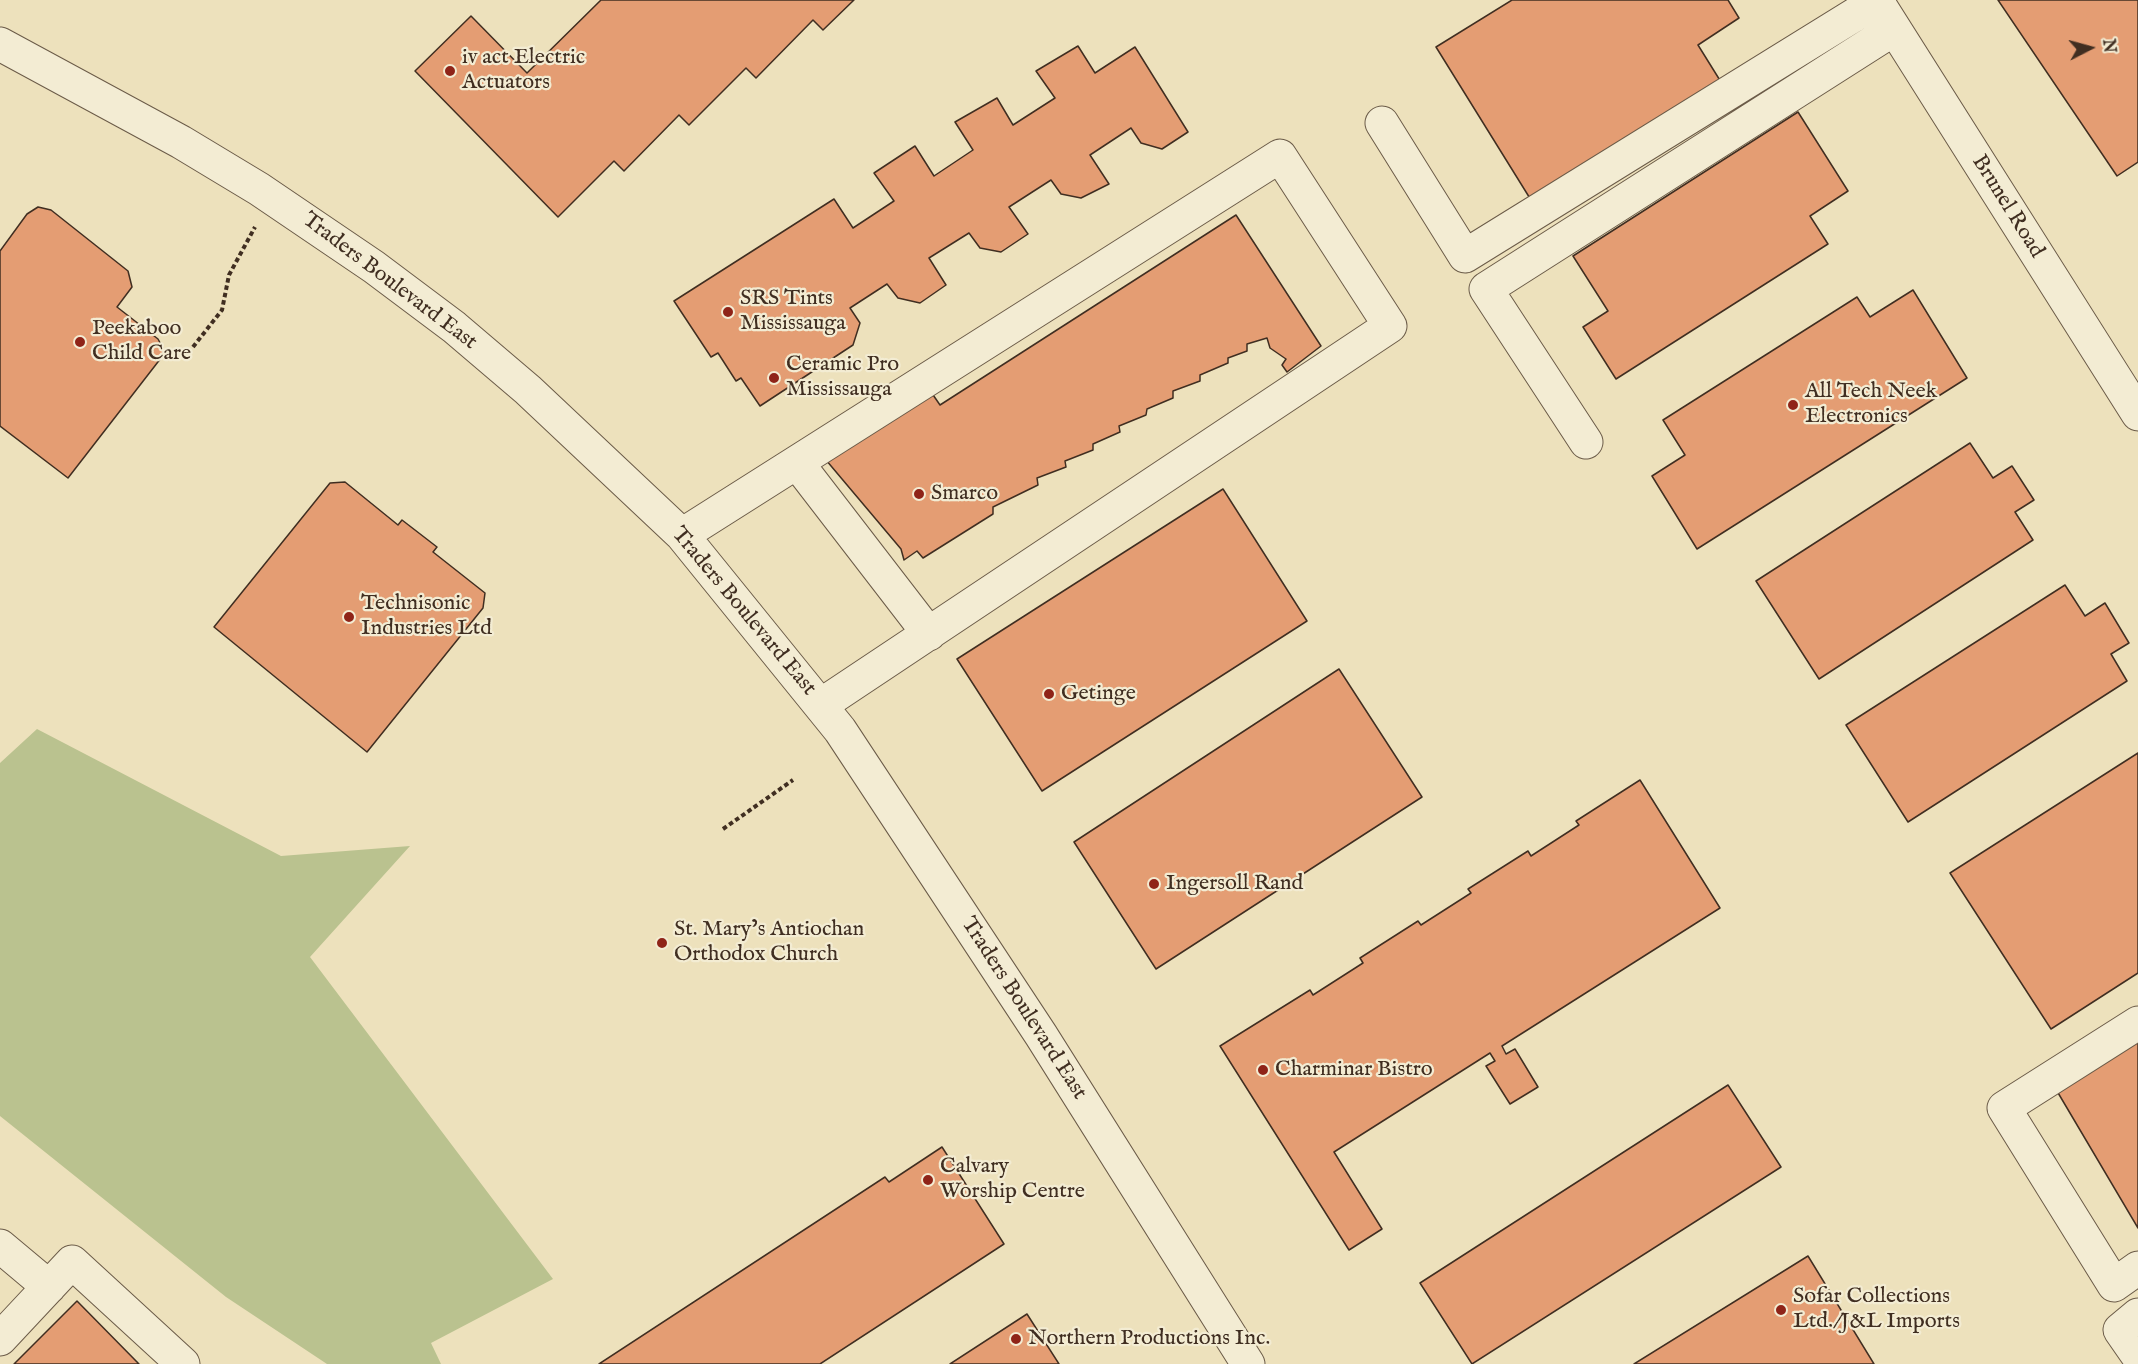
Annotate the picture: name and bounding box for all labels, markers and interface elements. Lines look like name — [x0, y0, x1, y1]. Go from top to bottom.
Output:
north arrow — [2060, 18, 2120, 78]
text: N — [2097, 38, 2119, 54]
place label: iv act Electric Actuators — [462, 45, 585, 96]
marker: iv act Electric Actuators — [443, 64, 457, 78]
street label: Brunel Road — [1965, 151, 2049, 263]
street label: Traders Boulevard East — [296, 208, 482, 356]
place label: SRS Tints Mississauga — [740, 286, 846, 338]
marker: SRS Tints Mississauga — [721, 305, 735, 319]
place label: Peekaboo Child Care — [92, 316, 191, 368]
marker: Peekaboo Child Care — [73, 335, 87, 349]
place label: Ceramic Pro Mississauga — [786, 352, 899, 404]
marker: Ceramic Pro Mississauga — [767, 371, 781, 385]
place label: All Tech Neek Electronics — [1805, 379, 1937, 430]
marker: All Tech Neek Electronics — [1786, 398, 1800, 412]
place label: Smarco — [931, 481, 998, 507]
marker: Smarco — [912, 487, 926, 501]
street label: Traders Boulevard East — [665, 522, 821, 702]
place label: Technisonic Industries Ltd — [361, 591, 492, 642]
marker: Technisonic Industries Ltd — [342, 610, 356, 624]
place label: Getinge — [1061, 681, 1136, 707]
marker: Getinge — [1042, 687, 1056, 701]
place label: Ingersoll Rand — [1166, 871, 1303, 897]
marker: Ingersoll Rand — [1147, 877, 1161, 891]
street label: Traders Boulevard East — [954, 913, 1092, 1105]
place label: St. Mary’s Antiochan Orthodox Church — [674, 917, 864, 968]
marker: St. Mary’s Antiochan Orthodox Church — [655, 936, 669, 950]
place label: Charminar Bistro — [1275, 1057, 1433, 1083]
marker: Charminar Bistro — [1256, 1063, 1270, 1077]
place label: Calvary Worship Centre — [940, 1154, 1085, 1206]
marker: Calvary Worship Centre — [921, 1173, 935, 1187]
place label: Sofar Collections Ltd./J&L Imports — [1793, 1284, 1960, 1336]
marker: Sofar Collections Ltd./J&L Imports — [1774, 1303, 1788, 1317]
place label: Northern Productions Inc. — [1028, 1326, 1270, 1352]
marker: Northern Productions Inc. — [1009, 1332, 1023, 1346]

